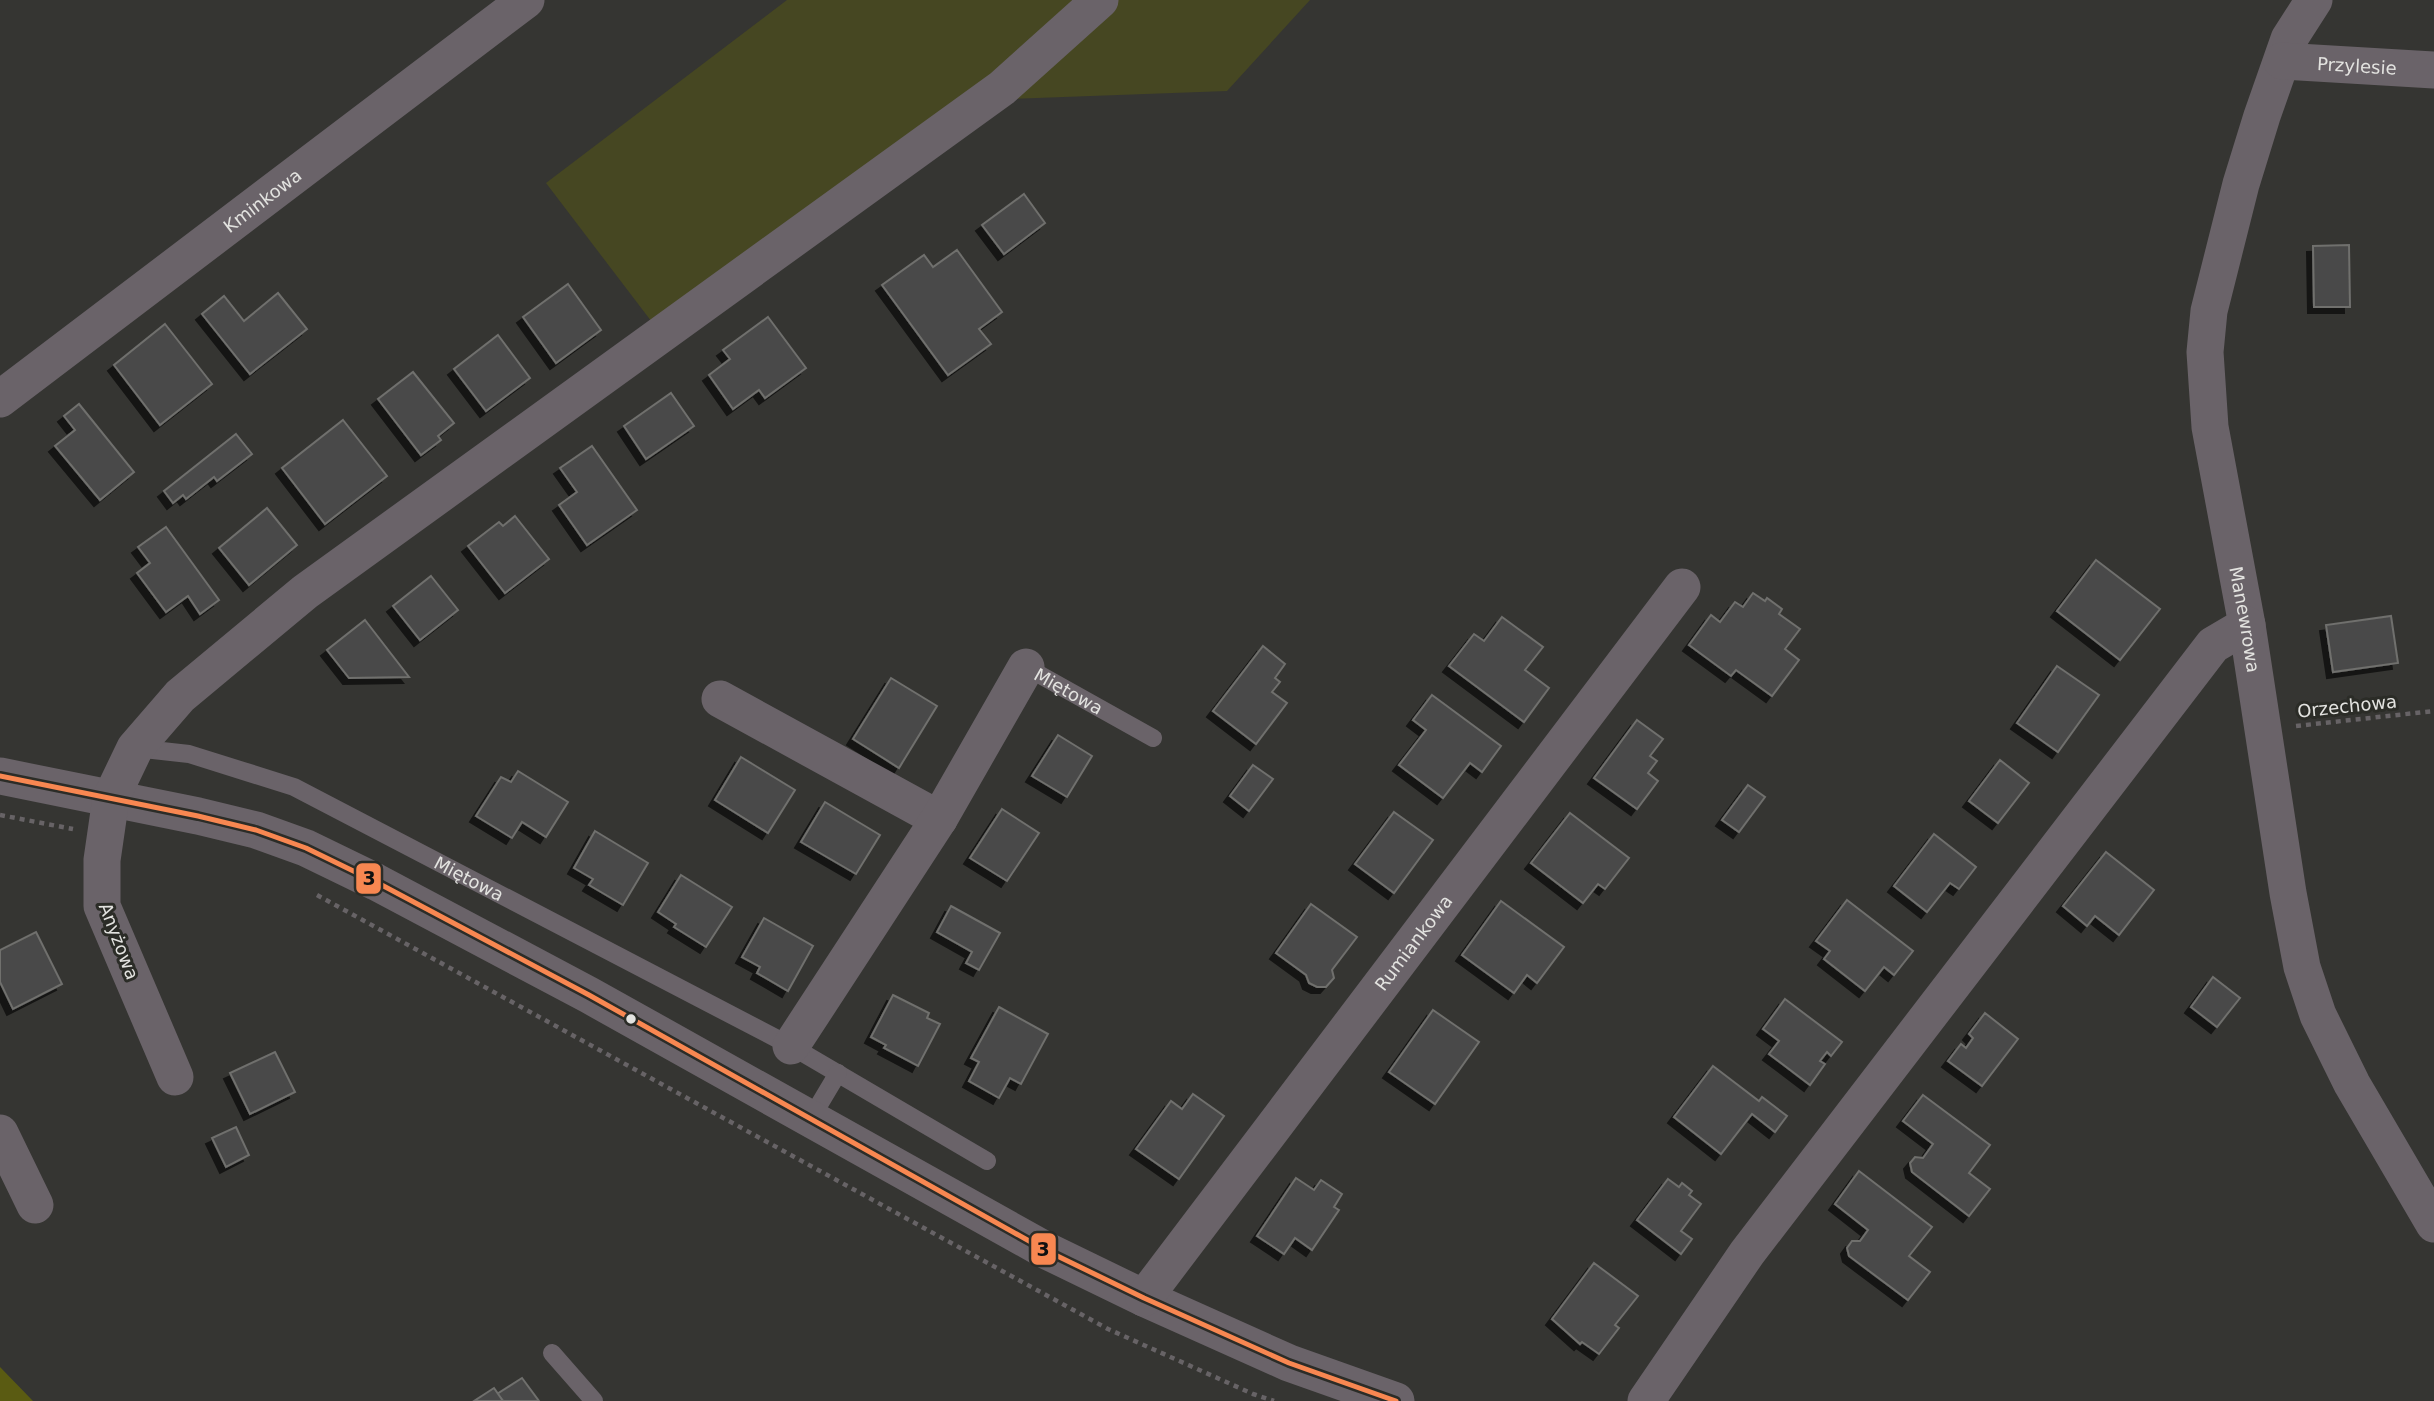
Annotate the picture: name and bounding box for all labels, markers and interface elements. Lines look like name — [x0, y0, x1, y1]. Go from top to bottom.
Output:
street label: Przylesie — [2316, 53, 2397, 78]
street label: Kminkowa — [219, 164, 305, 236]
street label: Manewrowa — [2226, 564, 2265, 674]
street label: Miętowa — [1031, 663, 1107, 718]
street label: Orzechowa — [2296, 690, 2398, 722]
street label: Miętowa — [431, 852, 508, 905]
line badge: 3 — [355, 862, 382, 895]
text: 3 — [362, 867, 376, 889]
street label: Rumiankowa — [1370, 890, 1456, 994]
street label: Anyżowa — [95, 900, 143, 982]
unlabelled marker — [624, 1012, 638, 1026]
line badge: 3 — [1030, 1232, 1057, 1266]
text: 3 — [1036, 1238, 1050, 1260]

